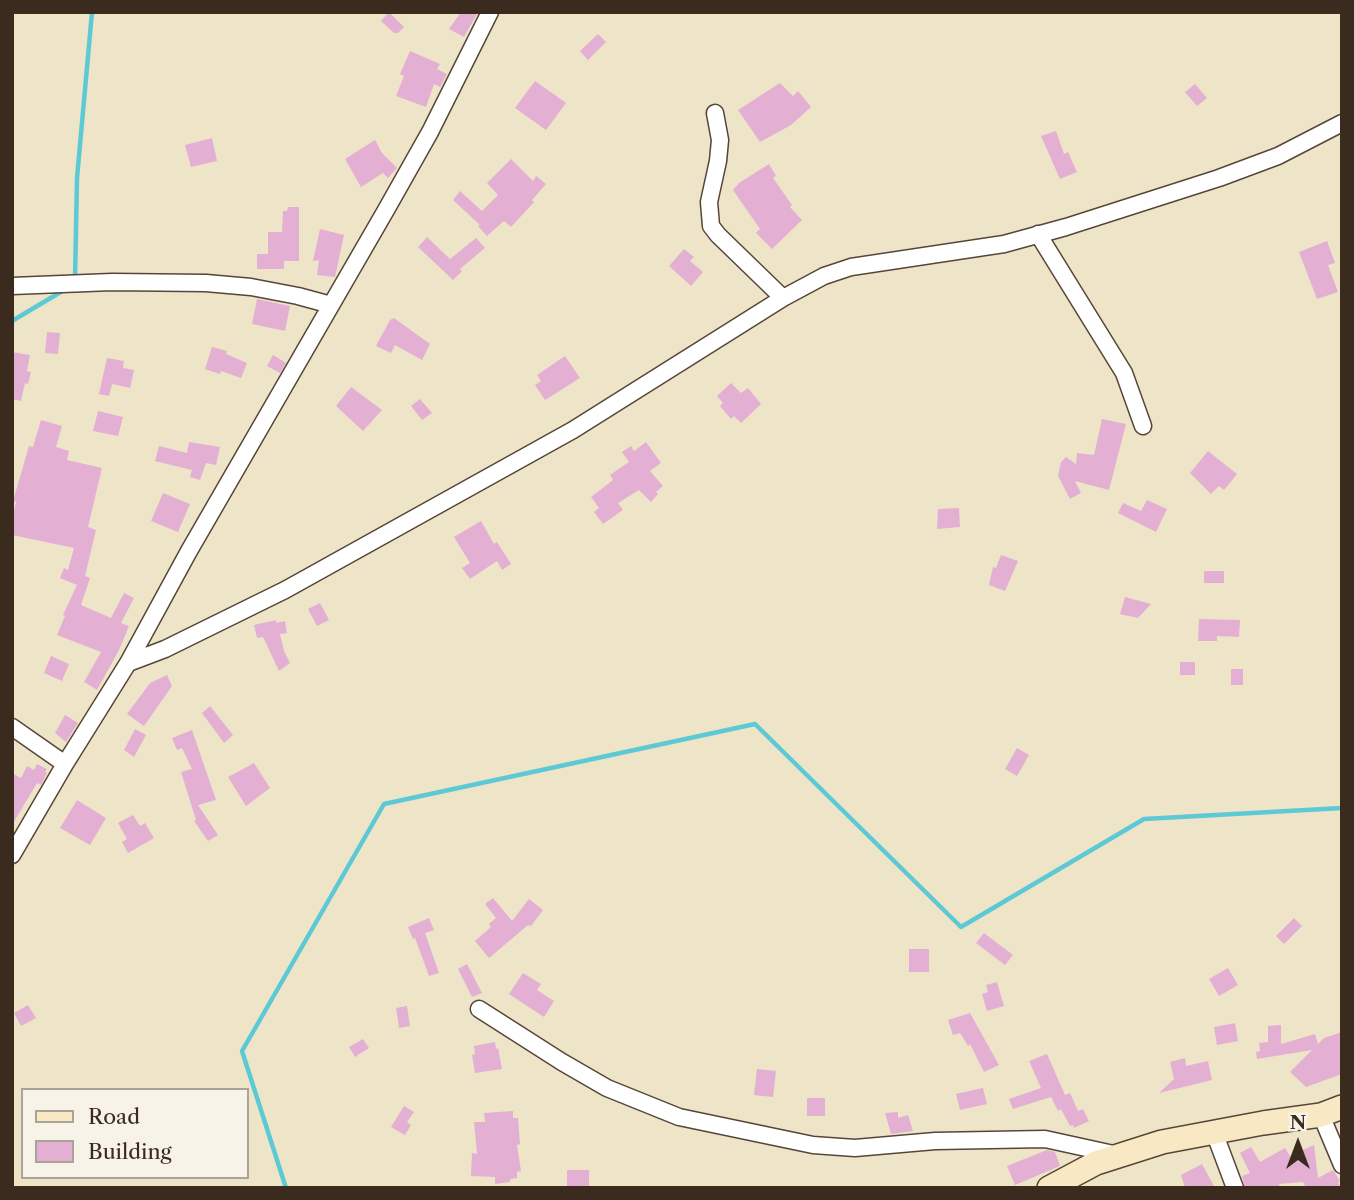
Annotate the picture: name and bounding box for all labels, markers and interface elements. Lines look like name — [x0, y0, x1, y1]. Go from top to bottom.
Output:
legend — [21, 1088, 248, 1179]
text: Road — [88, 1104, 140, 1129]
north arrow — [1263, 1109, 1333, 1179]
text: N — [1290, 1111, 1306, 1134]
text: Building — [88, 1139, 172, 1164]

